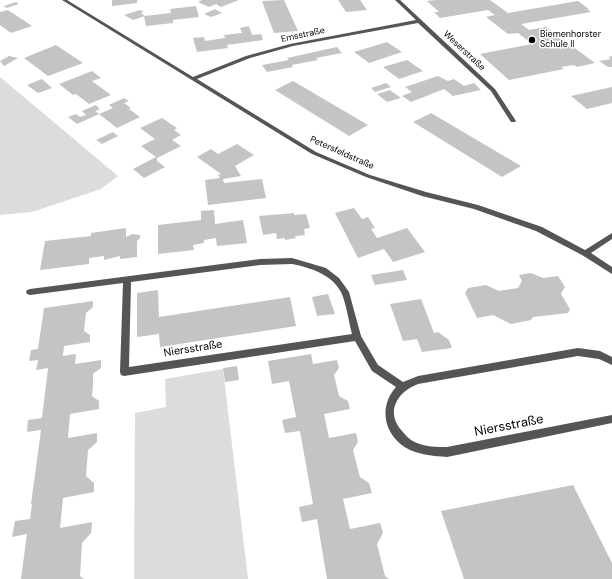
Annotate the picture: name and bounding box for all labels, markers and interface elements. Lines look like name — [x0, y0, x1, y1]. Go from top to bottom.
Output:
street label: Emsstraße — [280, 25, 326, 45]
street label: Weserstraße — [441, 29, 487, 73]
place label: Biemenhorster Schule II — [540, 30, 601, 51]
marker: Biemenhorster Schule II — [527, 35, 537, 45]
street label: Petersfeldstraße — [308, 134, 376, 172]
street label: Niersstraße — [163, 338, 223, 360]
street label: Niersstraße — [473, 412, 545, 440]

